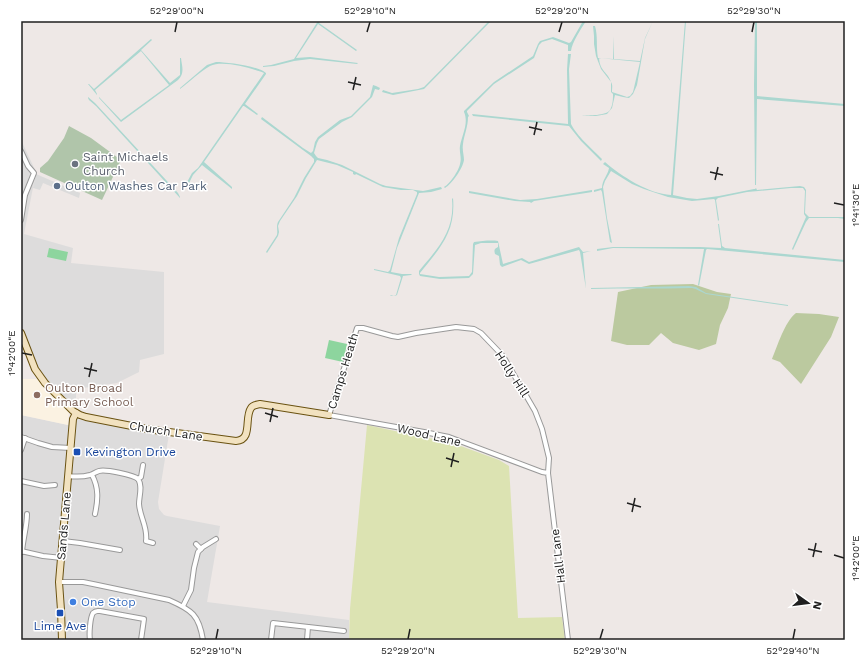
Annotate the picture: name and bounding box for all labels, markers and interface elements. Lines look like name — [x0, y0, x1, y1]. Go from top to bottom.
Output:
text: 52°29'00"N — [150, 5, 204, 16]
text: 52°29'10"N — [344, 5, 396, 16]
text: 52°29'20"N — [535, 5, 589, 16]
text: 52°29'30"N — [727, 5, 781, 16]
place label: Saint Michaels Church — [83, 150, 168, 178]
marker: Saint Michaels Church — [70, 159, 80, 169]
place label: Oulton Washes Car Park — [65, 179, 207, 193]
marker: Oulton Washes Car Park — [52, 181, 62, 191]
text: 1°41'30"E — [850, 184, 861, 226]
text: 1°42'00"E — [6, 330, 17, 376]
street label: Camps Heath — [325, 331, 361, 411]
street label: Holly Hill — [492, 348, 532, 400]
place label: Oulton Broad Primary School — [45, 381, 134, 409]
marker: Oulton Broad Primary School — [32, 390, 42, 400]
street label: Church Lane — [128, 418, 204, 444]
street label: Wood Lane — [396, 421, 463, 449]
place label: Kevington Drive — [85, 445, 176, 459]
marker: Kevington Drive — [72, 447, 82, 457]
street label: Sands Lane — [54, 491, 74, 561]
street label: Hall Lane — [548, 528, 568, 584]
text: 1°42'00"E — [850, 535, 861, 581]
north arrow — [788, 583, 828, 623]
place label: One Stop — [81, 595, 136, 609]
marker: One Stop — [68, 597, 78, 607]
text: N — [810, 600, 825, 611]
marker: Lime Ave — [55, 608, 65, 618]
place label: Lime Ave — [33, 619, 87, 633]
text: 52°29'10"N — [190, 645, 242, 656]
text: 52°29'20"N — [381, 645, 435, 656]
text: 52°29'30"N — [573, 645, 627, 656]
text: 52°29'40"N — [766, 645, 820, 656]

